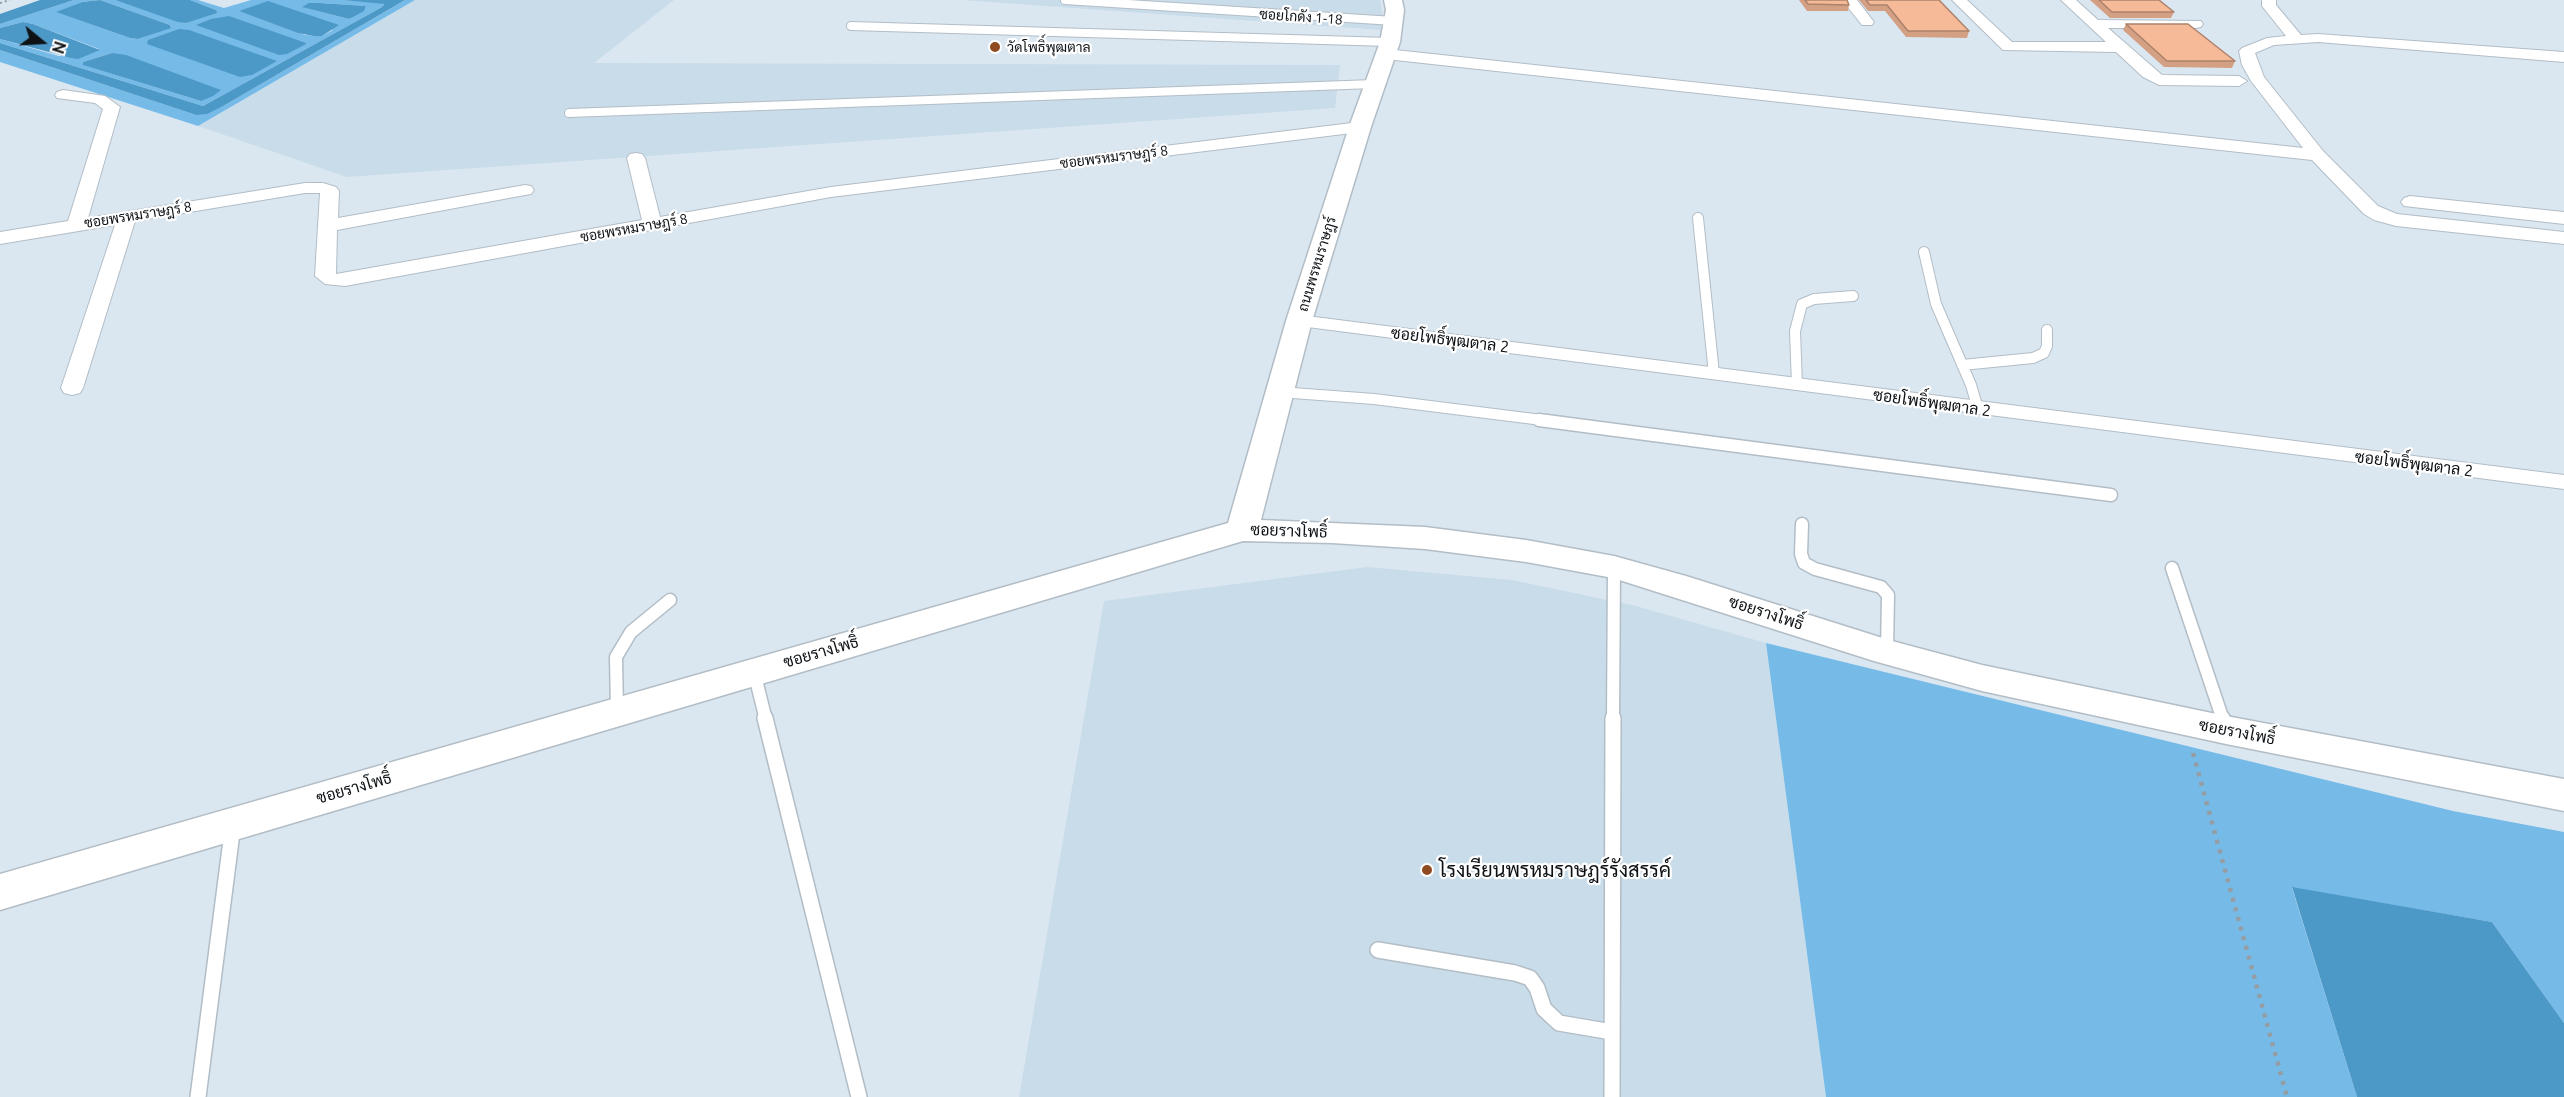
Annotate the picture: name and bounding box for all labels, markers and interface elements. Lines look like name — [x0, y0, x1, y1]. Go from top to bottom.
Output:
street label: ซอยโกดัง 1-18 — [1259, 6, 1343, 28]
north arrow — [12, 12, 72, 72]
text: N — [49, 39, 70, 56]
place label: วัดโพธิ์พุฒตาล — [1007, 39, 1091, 55]
marker: วัดโพธิ์พุฒตาล — [988, 40, 1002, 54]
street label: ซอยพรหมราษฎร์ 8 — [1059, 142, 1169, 172]
street label: ซอยพรหมราษฎร์ 8 — [83, 198, 193, 232]
street label: ซอยพรหมราษฎร์ 8 — [579, 210, 689, 246]
street label: ถนนพรหมราษฎร์ — [1295, 214, 1339, 314]
street label: ซอยโพธิ์พุฒตาล 2 — [1390, 323, 1510, 357]
street label: ซอยโพธิ์พุฒตาล 2 — [1872, 385, 1992, 421]
street label: ซอยโพธิ์พุฒตาล 2 — [2354, 447, 2474, 481]
street label: ซอยรางโพธิ์ — [1250, 520, 1328, 542]
street label: ซอยรางโพธิ์ — [1726, 592, 1806, 634]
street label: ซอยรางโพธิ์ — [781, 632, 861, 672]
street label: ซอยรางโพธิ์ — [2197, 715, 2277, 749]
street label: ซอยรางโพธิ์ — [314, 768, 394, 808]
place label: โรงเรียนพรหมราษฎร์รังสรรค์ — [1439, 858, 1671, 882]
marker: โรงเรียนพรหมราษฎร์รังสรรค์ — [1420, 863, 1434, 877]

